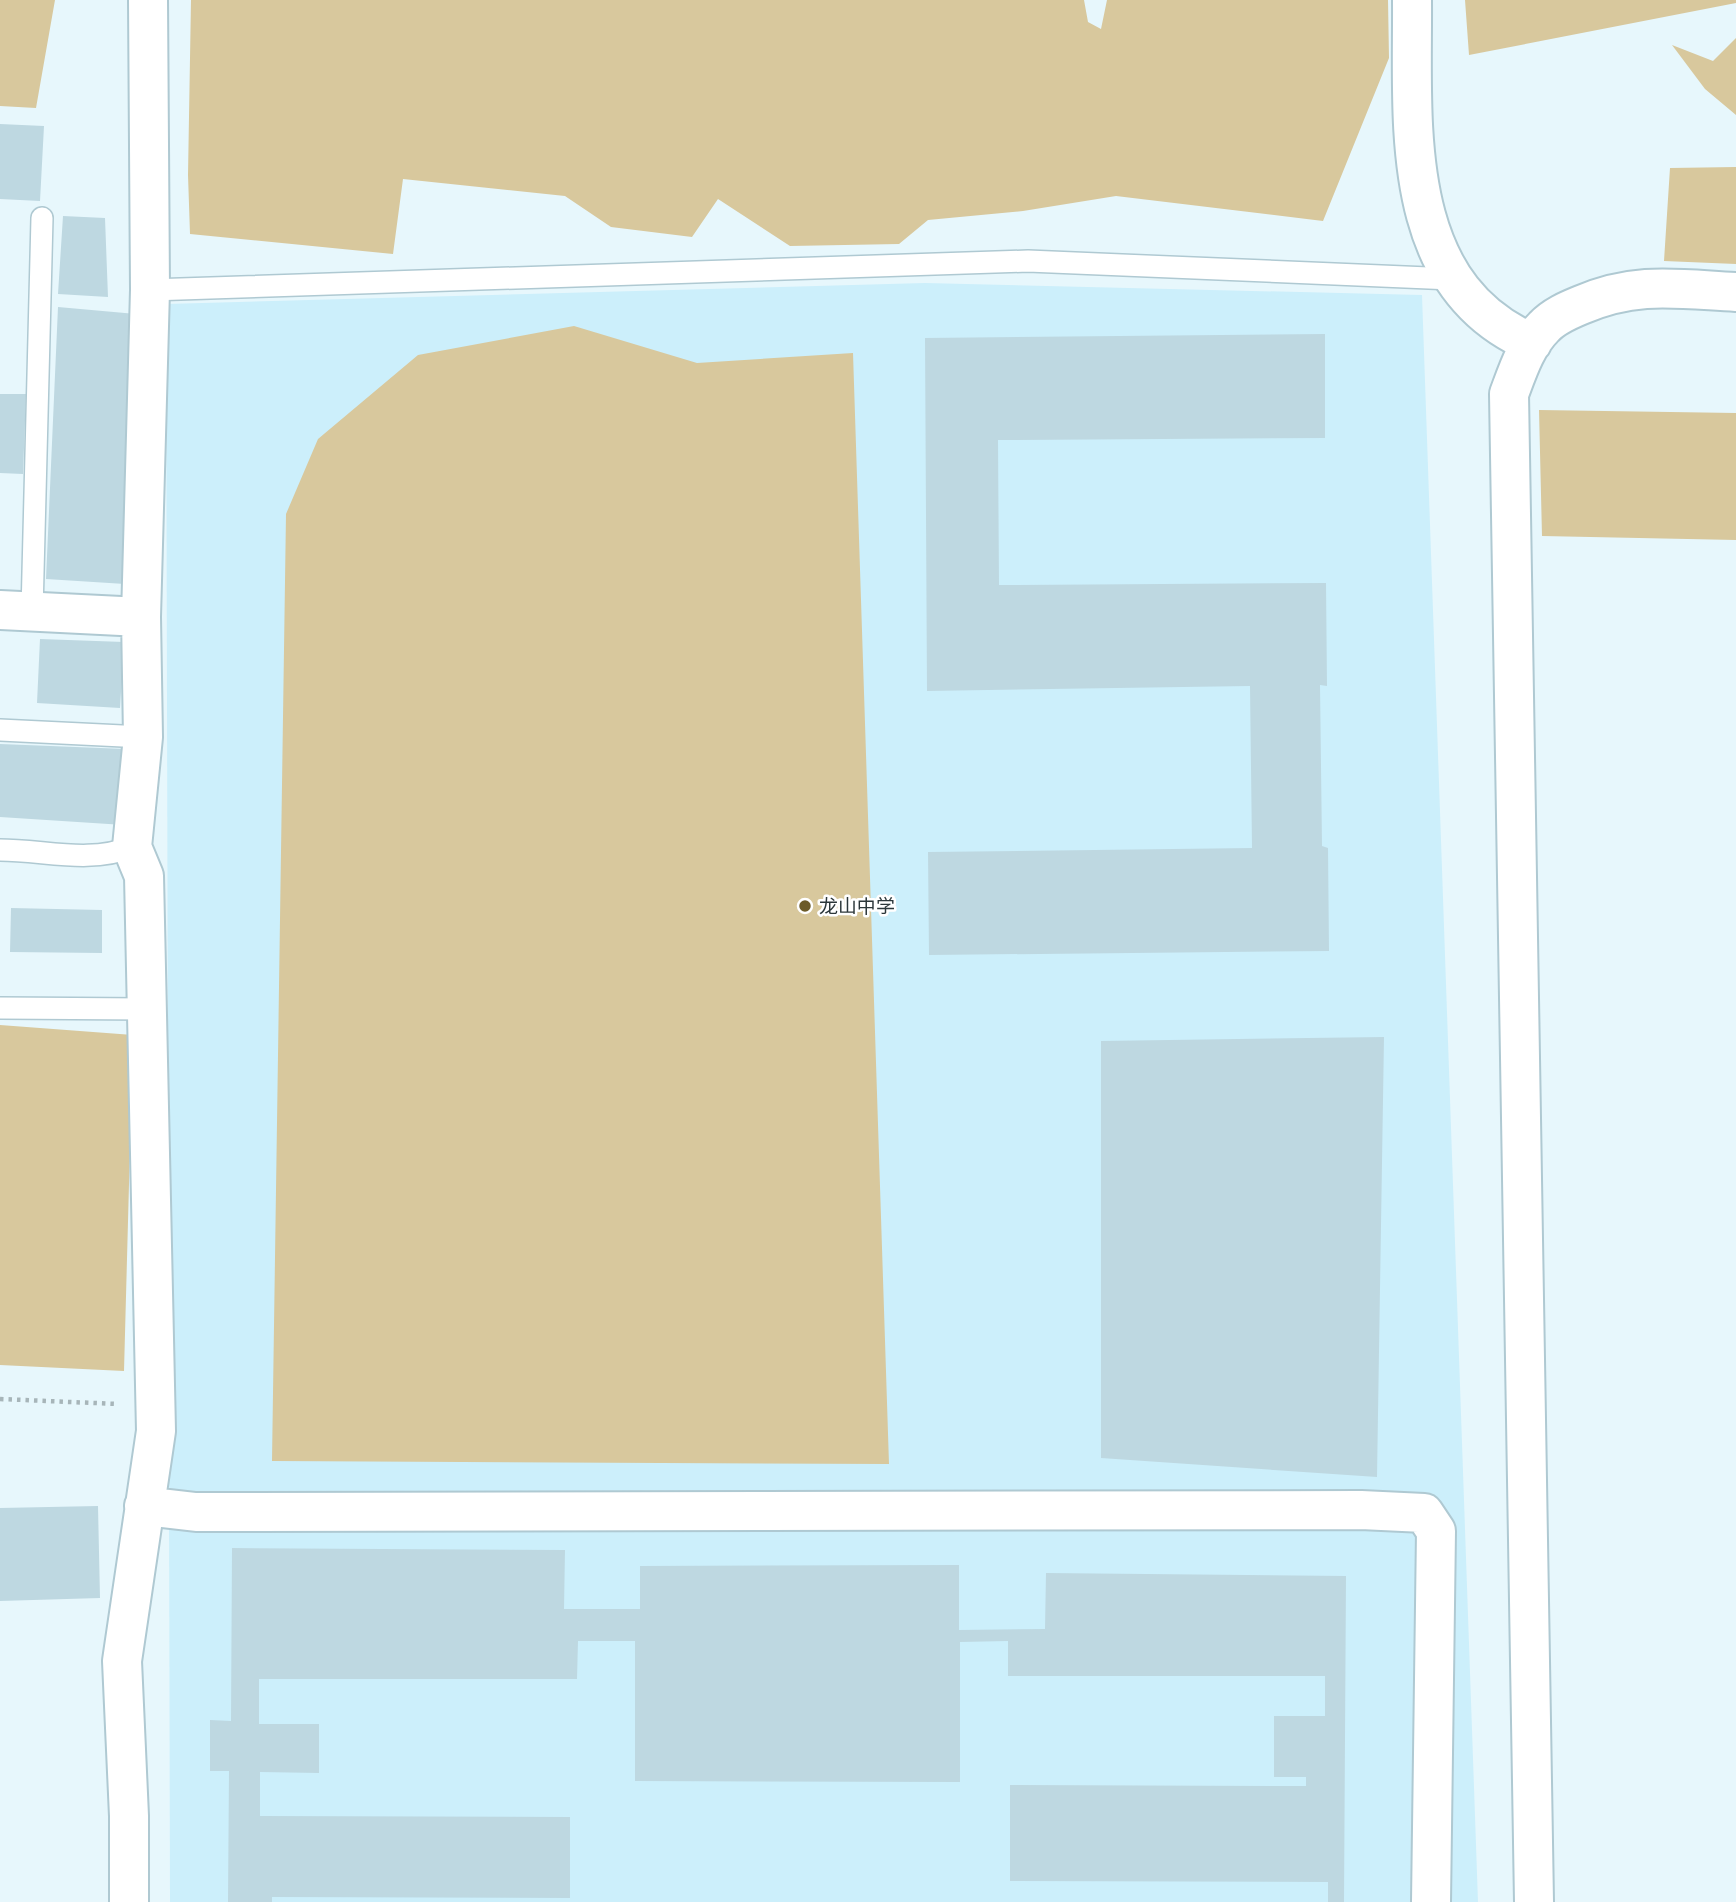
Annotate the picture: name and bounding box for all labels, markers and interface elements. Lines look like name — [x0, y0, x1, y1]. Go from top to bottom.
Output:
place label: 龙山中学 — [819, 896, 895, 917]
marker: 龙山中学 — [797, 898, 813, 914]

